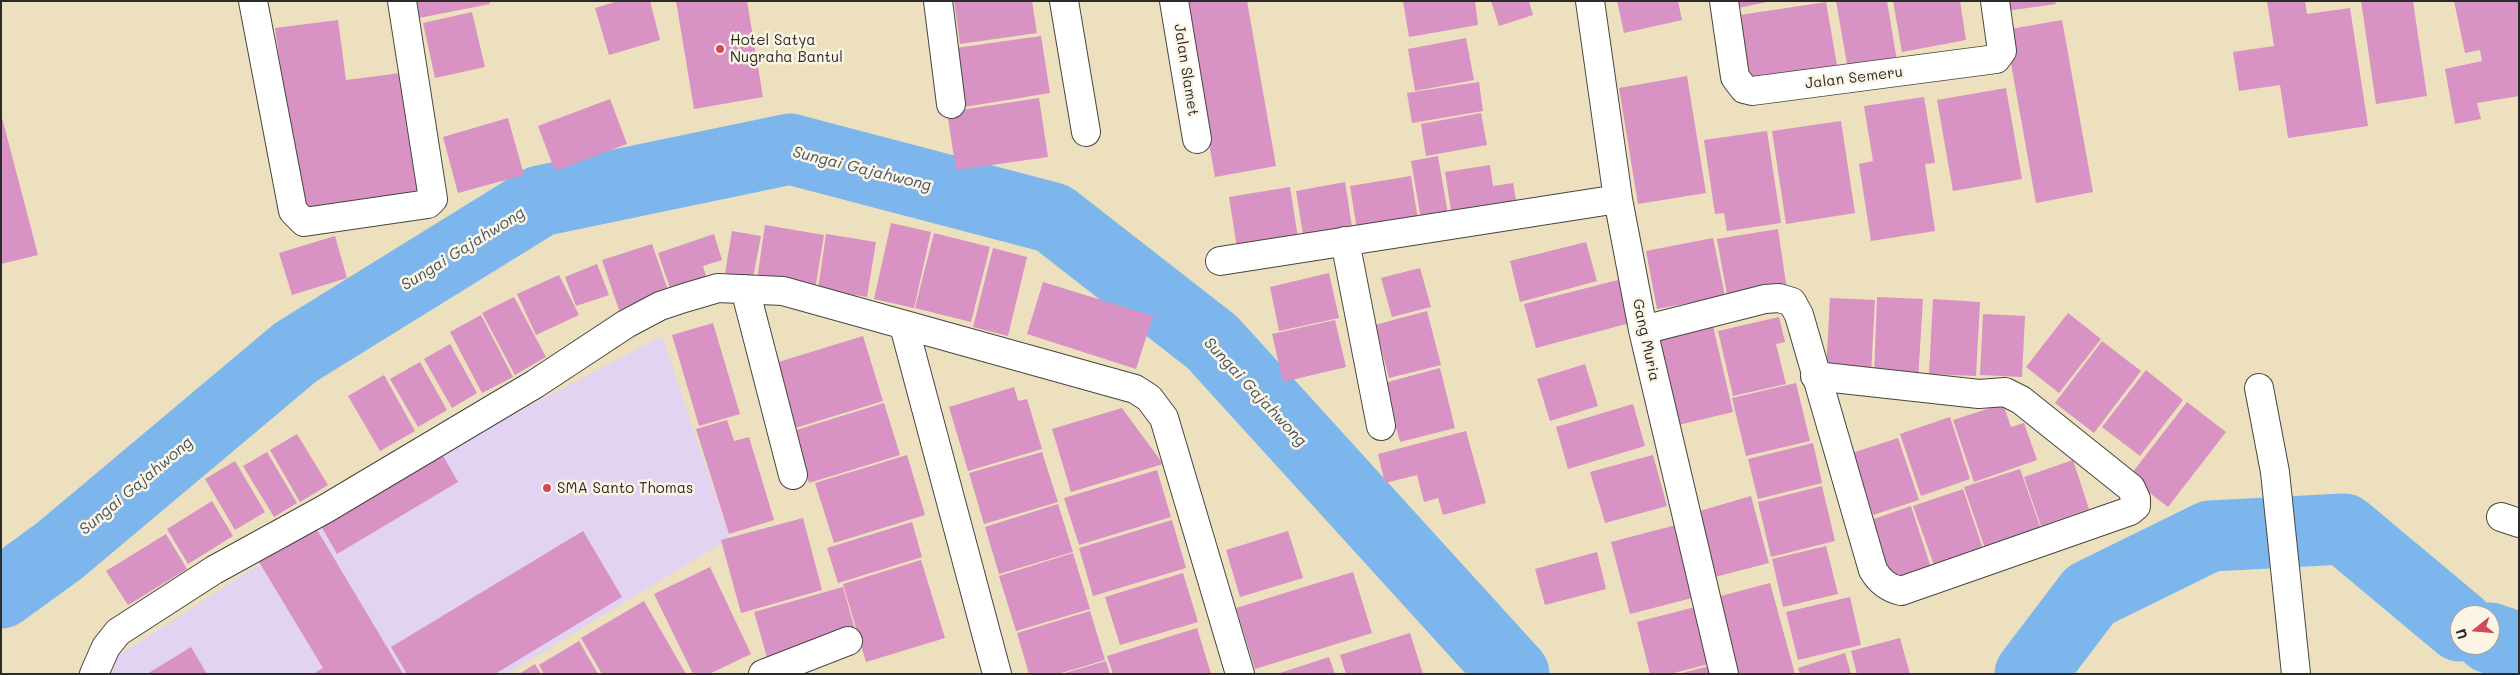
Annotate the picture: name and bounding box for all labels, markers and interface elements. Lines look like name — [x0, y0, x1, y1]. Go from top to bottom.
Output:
street label: Jalan Slamet — [1170, 23, 1202, 117]
place label: Hotel Satya Nugraha Bantul — [730, 31, 843, 66]
marker: Hotel Satya Nugraha Bantul — [714, 43, 726, 55]
street label: Jalan Semeru — [1804, 63, 1904, 93]
water label: Sungai Gajahwong — [791, 142, 933, 196]
water label: Sungai Gajahwong — [398, 203, 528, 295]
street label: Gang Muria — [1628, 297, 1664, 383]
water label: Sungai Gajahwong — [1200, 333, 1310, 451]
water label: Sungai Gajahwong — [75, 433, 197, 539]
place label: SMA Santo Thomas — [557, 479, 693, 497]
marker: SMA Santo Thomas — [541, 482, 553, 494]
north arrow — [2450, 605, 2500, 655]
text: U — [2451, 627, 2472, 642]

